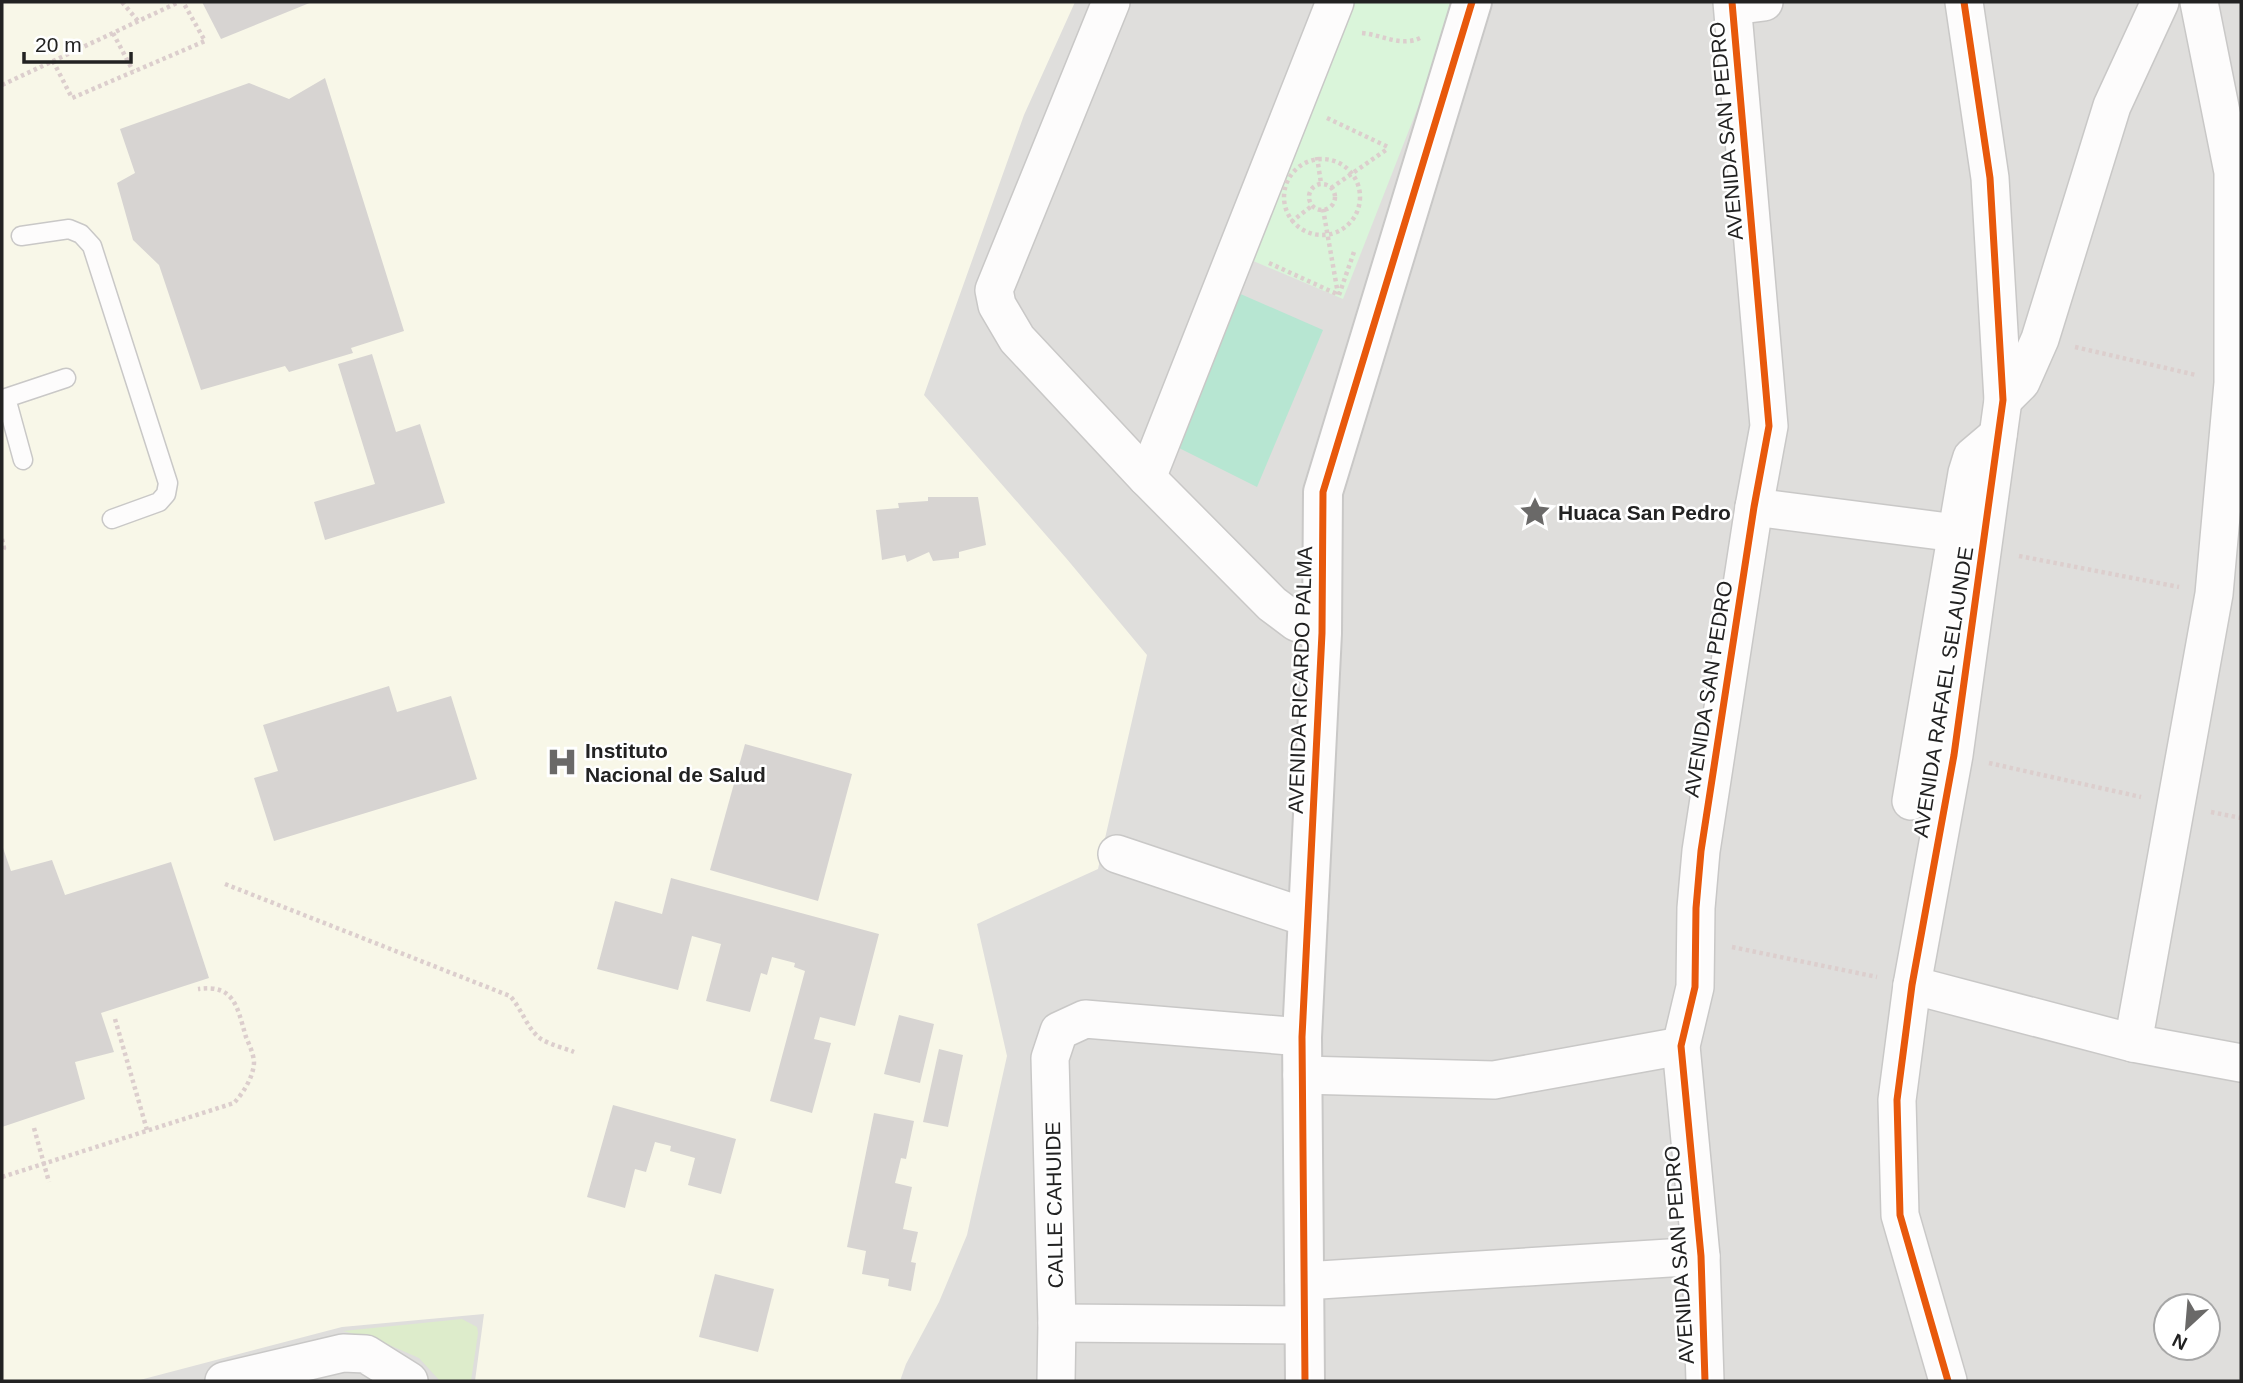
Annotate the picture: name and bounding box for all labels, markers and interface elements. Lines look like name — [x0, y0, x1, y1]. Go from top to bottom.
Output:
scale bar — [24, 21, 131, 65]
street label: AVENIDA SAN PEDRO — [1705, 21, 1747, 241]
text: 20 m — [35, 33, 82, 56]
place icon: Huaca San Pedro — [1518, 495, 1552, 529]
place label: Huaca San Pedro — [1558, 501, 1731, 524]
street label: AVENIDA RAFAEL SELAUNDE — [1909, 545, 1977, 839]
street label: AVENIDA RICARDO PALMA — [1284, 546, 1316, 814]
street label: AVENIDA SAN PEDRO — [1680, 579, 1736, 799]
place label: Instituto Nacional de Salud — [585, 739, 766, 786]
hospital icon: Instituto Nacional de Salud — [545, 745, 579, 779]
street label: CALLE CAHUIDE — [1041, 1121, 1067, 1289]
street label: AVENIDA SAN PEDRO — [1660, 1145, 1698, 1365]
north arrow — [2152, 1292, 2222, 1362]
text: N — [2169, 1329, 2191, 1354]

